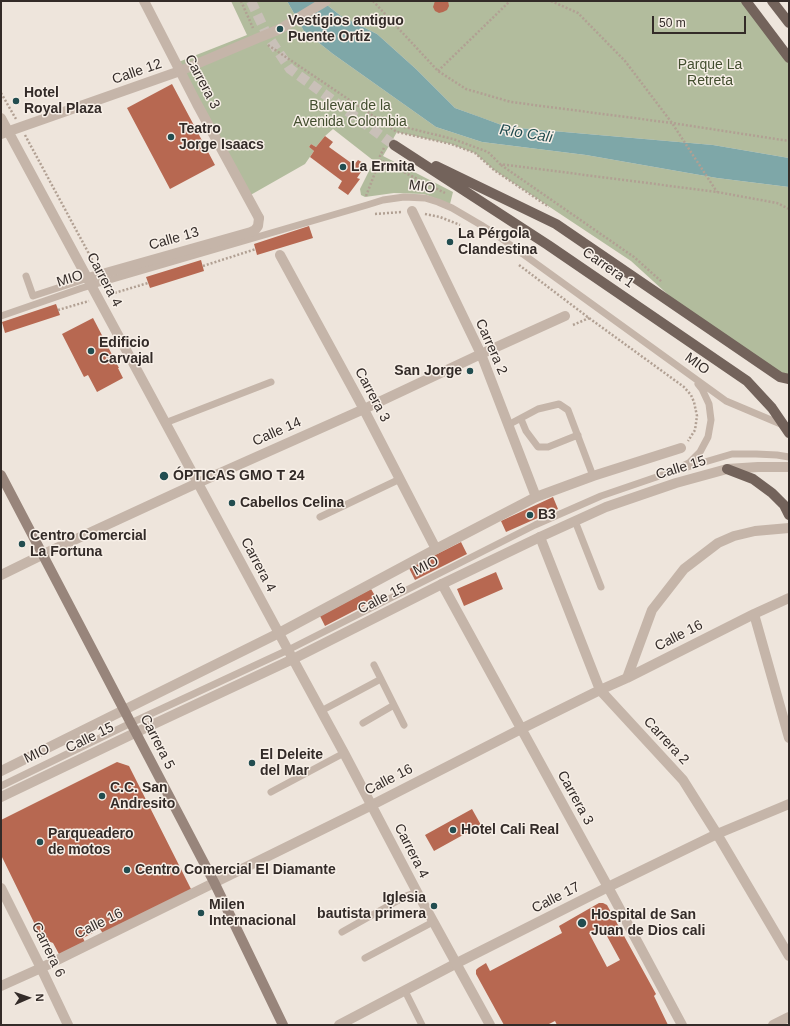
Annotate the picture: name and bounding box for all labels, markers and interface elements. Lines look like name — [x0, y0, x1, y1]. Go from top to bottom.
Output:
scale bar — [654, 8, 748, 34]
place label: Vestigios antiguo Puente Ortiz — [288, 13, 404, 46]
text: 50 m — [659, 16, 686, 30]
marker: Vestigios antiguo Puente Ortiz — [275, 24, 285, 34]
street label: Carrera 3 — [181, 52, 223, 112]
street label: Calle 12 — [110, 56, 164, 88]
park label: Parque La Retreta — [678, 57, 742, 90]
place label: Hotel Royal Plaza — [24, 85, 102, 118]
marker: Hotel Royal Plaza — [11, 96, 21, 106]
park label: Bulevar de la Avenida Colombia — [293, 98, 407, 130]
place label: Teatro Jorge Isaacs — [179, 121, 264, 154]
water label: Río Cali — [498, 121, 554, 147]
marker: Teatro Jorge Isaacs — [166, 132, 176, 142]
place label: La Ermita — [351, 159, 415, 175]
marker: La Ermita — [338, 162, 348, 172]
street label: MIO — [408, 177, 436, 197]
street label: Calle 13 — [147, 224, 201, 254]
place label: La Pérgola Clandestina — [458, 226, 537, 258]
marker: La Pérgola Clandestina — [445, 237, 455, 247]
street label: Carrera 1 — [579, 244, 637, 292]
street label: Carrera 4 — [83, 250, 125, 310]
street label: MIO — [55, 267, 85, 291]
street label: Carrera 2 — [471, 317, 511, 377]
place label: Edificio Carvajal — [99, 335, 153, 368]
marker: Edificio Carvajal — [86, 346, 96, 356]
street label: MIO — [681, 349, 713, 379]
place label: San Jorge — [394, 363, 462, 379]
street label: Carrera 3 — [351, 365, 393, 425]
marker: San Jorge — [465, 366, 475, 376]
street label: Calle 14 — [250, 414, 304, 450]
street label: Calle 15 — [654, 452, 708, 484]
place label: ÓPTICAS GMO T 24 — [173, 468, 304, 484]
marker: ÓPTICAS GMO T 24 — [158, 470, 170, 482]
place label: Cabellos Celina — [240, 495, 344, 511]
marker: Cabellos Celina — [227, 498, 237, 508]
place label: B3 — [538, 507, 556, 523]
marker: B3 — [525, 510, 535, 520]
place label: Centro Comercial La Fortuna — [30, 528, 147, 560]
street label: Carrera 4 — [237, 535, 279, 595]
marker: Centro Comercial La Fortuna — [17, 539, 27, 549]
street label: MIO — [410, 553, 442, 579]
street label: Calle 15 — [355, 580, 409, 618]
street label: Calle 16 — [652, 617, 706, 655]
street label: Carrera 5 — [136, 712, 178, 772]
street label: Carrera 2 — [640, 714, 692, 768]
street label: Calle 15 — [63, 719, 117, 757]
street label: MIO — [21, 741, 53, 767]
place label: El Deleite del Mar — [260, 747, 323, 780]
marker: El Deleite del Mar — [247, 758, 257, 768]
street label: Calle 16 — [362, 761, 416, 799]
street label: Carrera 3 — [553, 768, 597, 828]
place label: C.C. San Andresito — [110, 780, 175, 812]
marker: C.C. San Andresito — [97, 791, 107, 801]
street label: Carrera 4 — [390, 821, 432, 881]
place label: Hotel Cali Real — [461, 822, 559, 838]
marker: Hotel Cali Real — [448, 825, 458, 835]
place label: Parqueadero de motos — [48, 826, 134, 858]
marker: Parqueadero de motos — [35, 837, 45, 847]
place label: Centro Comercial El Diamante — [135, 862, 336, 878]
marker: Centro Comercial El Diamante — [122, 865, 132, 875]
street label: Calle 17 — [529, 879, 583, 917]
place label: Iglesia bautista primera — [317, 890, 426, 922]
place label: Milen Internacional — [209, 897, 296, 930]
marker: Iglesia bautista primera — [429, 901, 439, 911]
street label: Calle 16 — [72, 905, 126, 943]
place label: Hospital de San Juan de Dios cali — [591, 907, 705, 940]
marker: Milen Internacional — [196, 908, 206, 918]
marker: Hospital de San Juan de Dios cali — [576, 917, 588, 929]
street label: Carrera 6 — [27, 920, 69, 980]
north arrow — [8, 978, 48, 1018]
text: N — [34, 993, 46, 1002]

